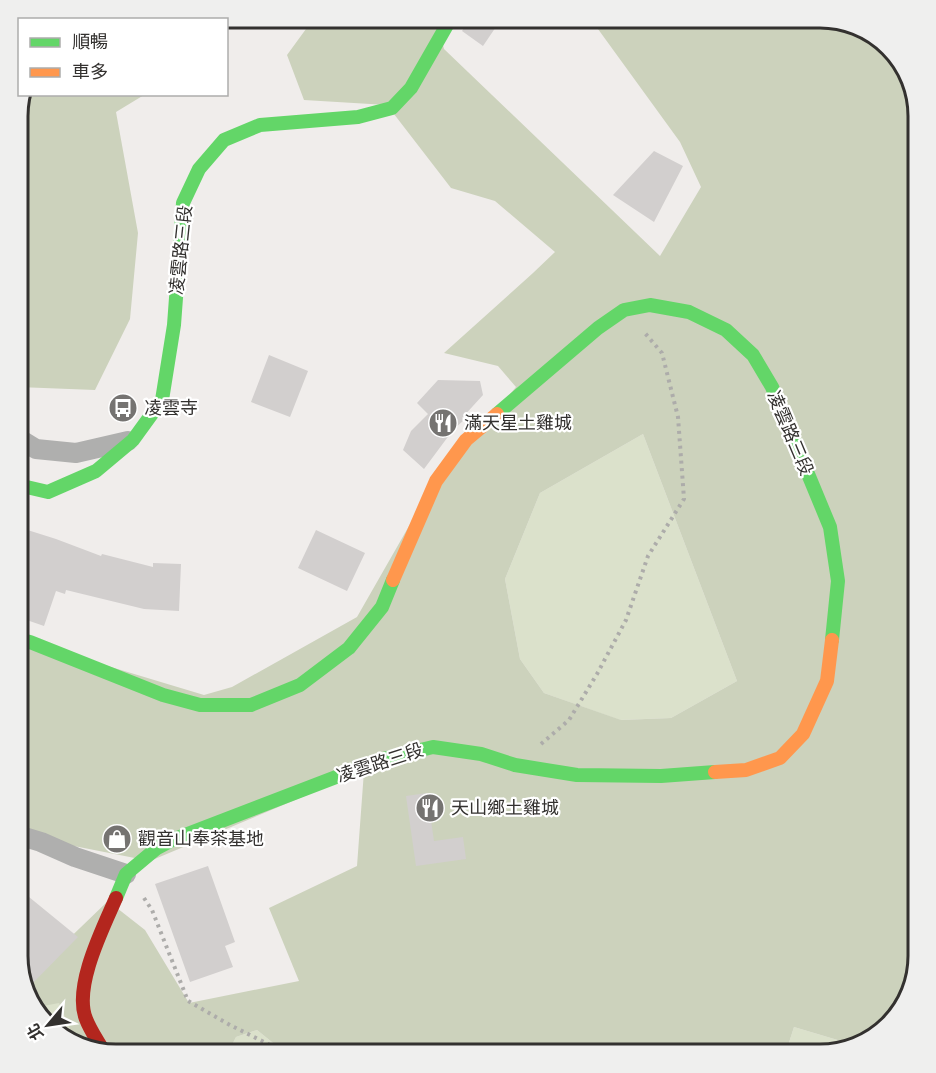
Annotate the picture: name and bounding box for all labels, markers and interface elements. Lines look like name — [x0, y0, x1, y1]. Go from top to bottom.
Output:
legend — [18, 18, 228, 96]
text: 順暢 — [72, 30, 108, 53]
text: 車多 — [72, 60, 108, 83]
street label: 凌雲路三段 — [164, 204, 197, 296]
street label: 凌雲路三段 — [762, 387, 819, 479]
bus stop icon: 凌雲寺 — [107, 392, 139, 424]
place label: 凌雲寺 — [144, 396, 198, 419]
restaurant icon: 滿天星土雞城 — [427, 407, 459, 439]
place label: 滿天星土雞城 — [464, 411, 572, 434]
street label: 凌雲路三段 — [333, 738, 426, 787]
restaurant icon: 天山鄉土雞城 — [414, 792, 446, 824]
place label: 天山鄉土雞城 — [451, 796, 559, 819]
shop icon: 觀音山奉茶基地 — [101, 823, 133, 855]
place label: 觀音山奉茶基地 — [138, 827, 264, 850]
north arrow — [18, 995, 78, 1055]
text: 北 — [22, 1020, 48, 1044]

